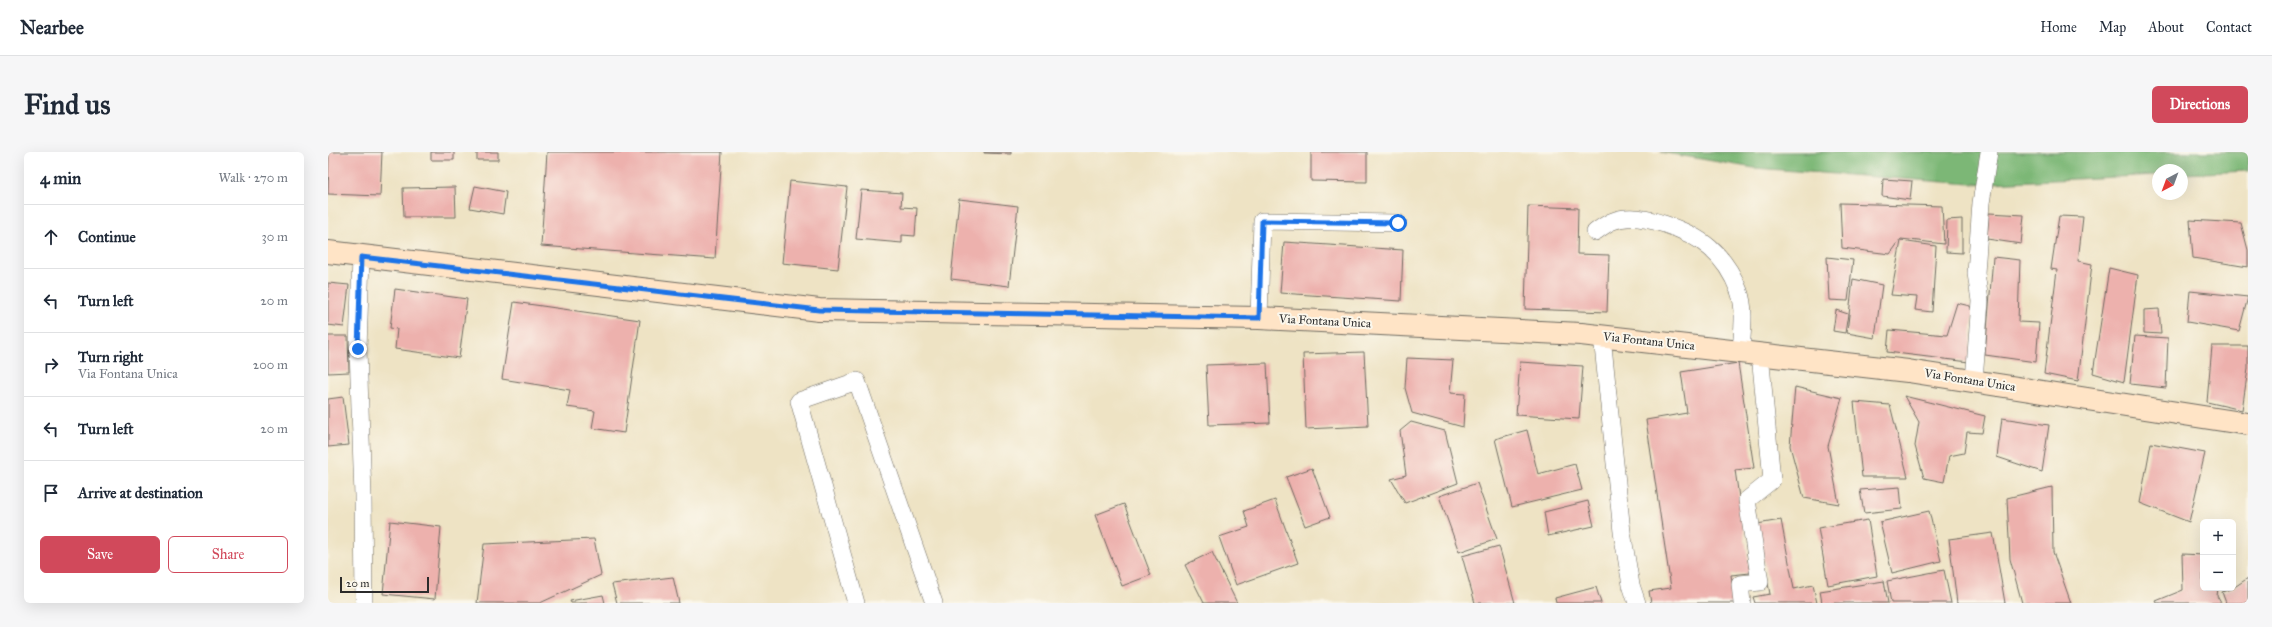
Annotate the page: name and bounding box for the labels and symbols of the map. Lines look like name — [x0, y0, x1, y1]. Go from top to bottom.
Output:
north arrow — [2152, 164, 2188, 200]
route start — [1389, 214, 1407, 232]
street label: Via Fontana Unica — [1278, 312, 1372, 330]
street label: Via Fontana Unica — [1602, 329, 1696, 353]
route end — [349, 340, 367, 358]
street label: Via Fontana Unica — [1922, 366, 2017, 394]
scale bar — [340, 575, 429, 594]

